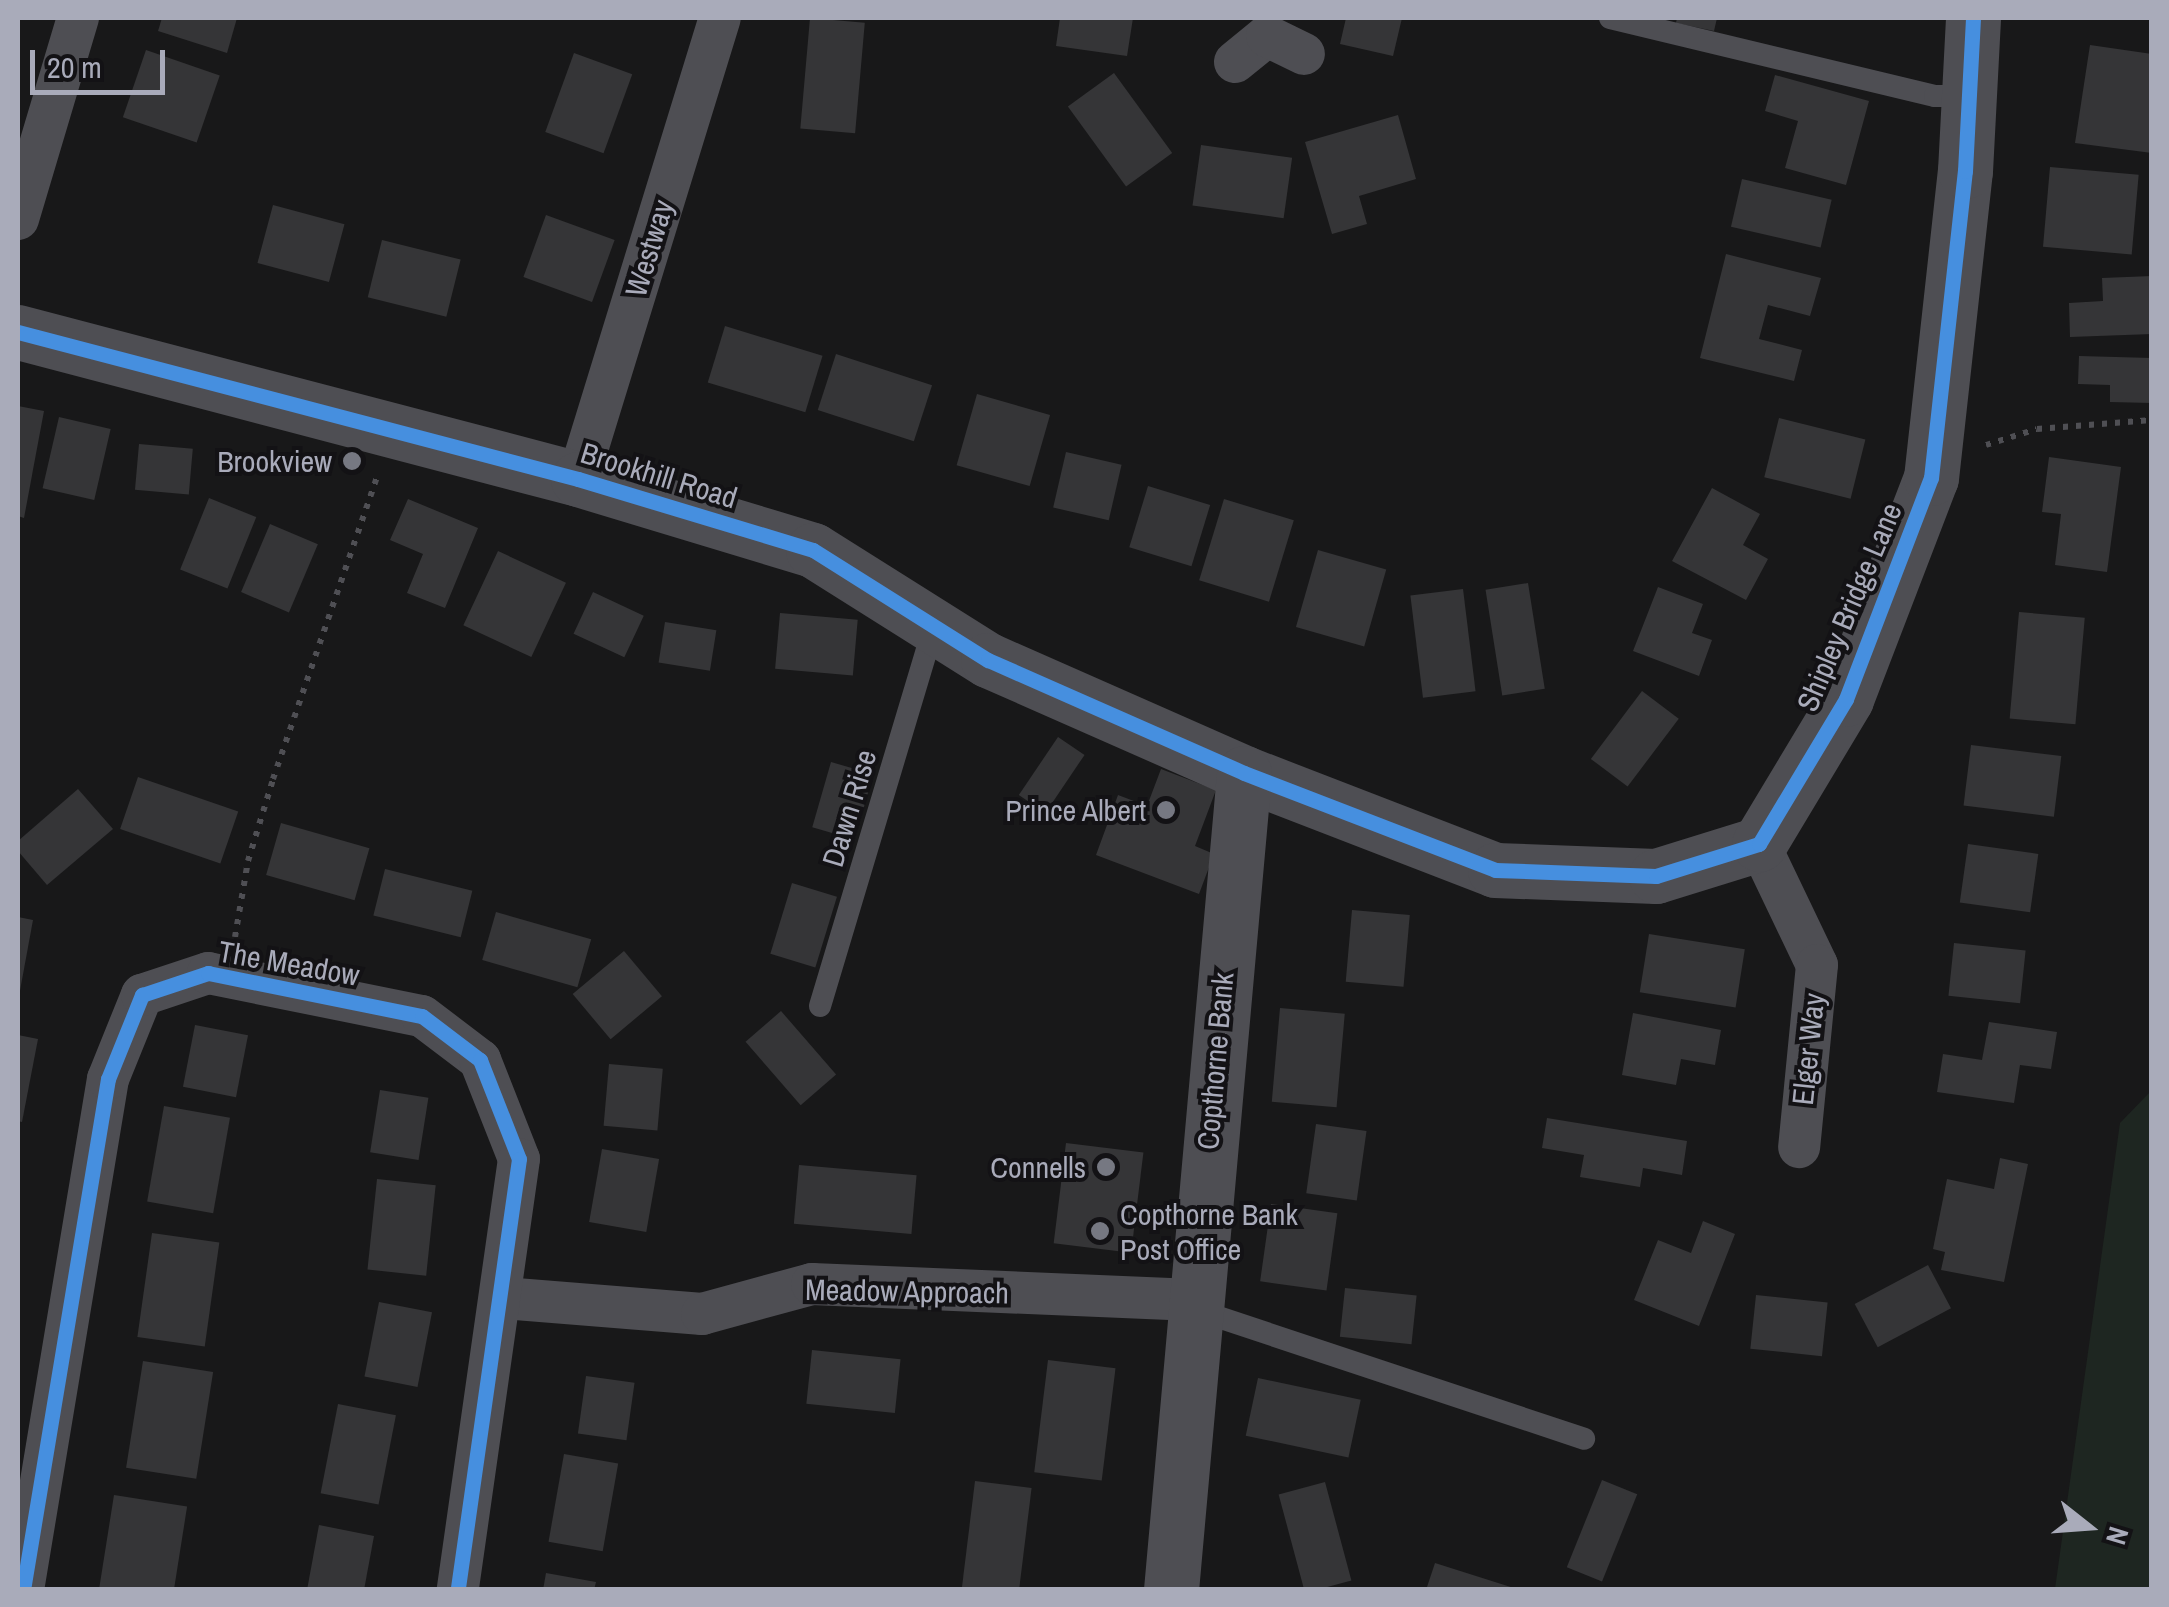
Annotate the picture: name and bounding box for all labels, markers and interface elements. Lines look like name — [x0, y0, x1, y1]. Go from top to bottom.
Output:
scale bar — [35, 30, 170, 92]
text: 20 m — [47, 47, 102, 87]
street label: Westway — [617, 195, 681, 301]
street label: Brookhill Road — [577, 434, 741, 516]
place label: Brookview — [217, 443, 332, 479]
marker: Brookview — [341, 450, 363, 472]
street label: Shipley Bridge Lane — [1789, 497, 1909, 717]
street label: Dawn Rise — [814, 745, 884, 871]
place label: Prince Albert — [1004, 792, 1146, 828]
marker: Prince Albert — [1155, 799, 1177, 821]
street label: The Meadow — [216, 933, 362, 993]
street label: Copthorne Bank — [1189, 971, 1241, 1151]
street label: Elger Way — [1784, 991, 1832, 1107]
place label: Connells — [990, 1149, 1086, 1185]
marker: Connells — [1095, 1156, 1117, 1178]
place label: Copthorne Bank Post Office — [1120, 1196, 1298, 1266]
marker: Copthorne Bank Post Office — [1089, 1220, 1111, 1242]
street label: Meadow Approach — [804, 1271, 1010, 1311]
north arrow — [2039, 1477, 2139, 1577]
text: N — [2097, 1522, 2138, 1549]

